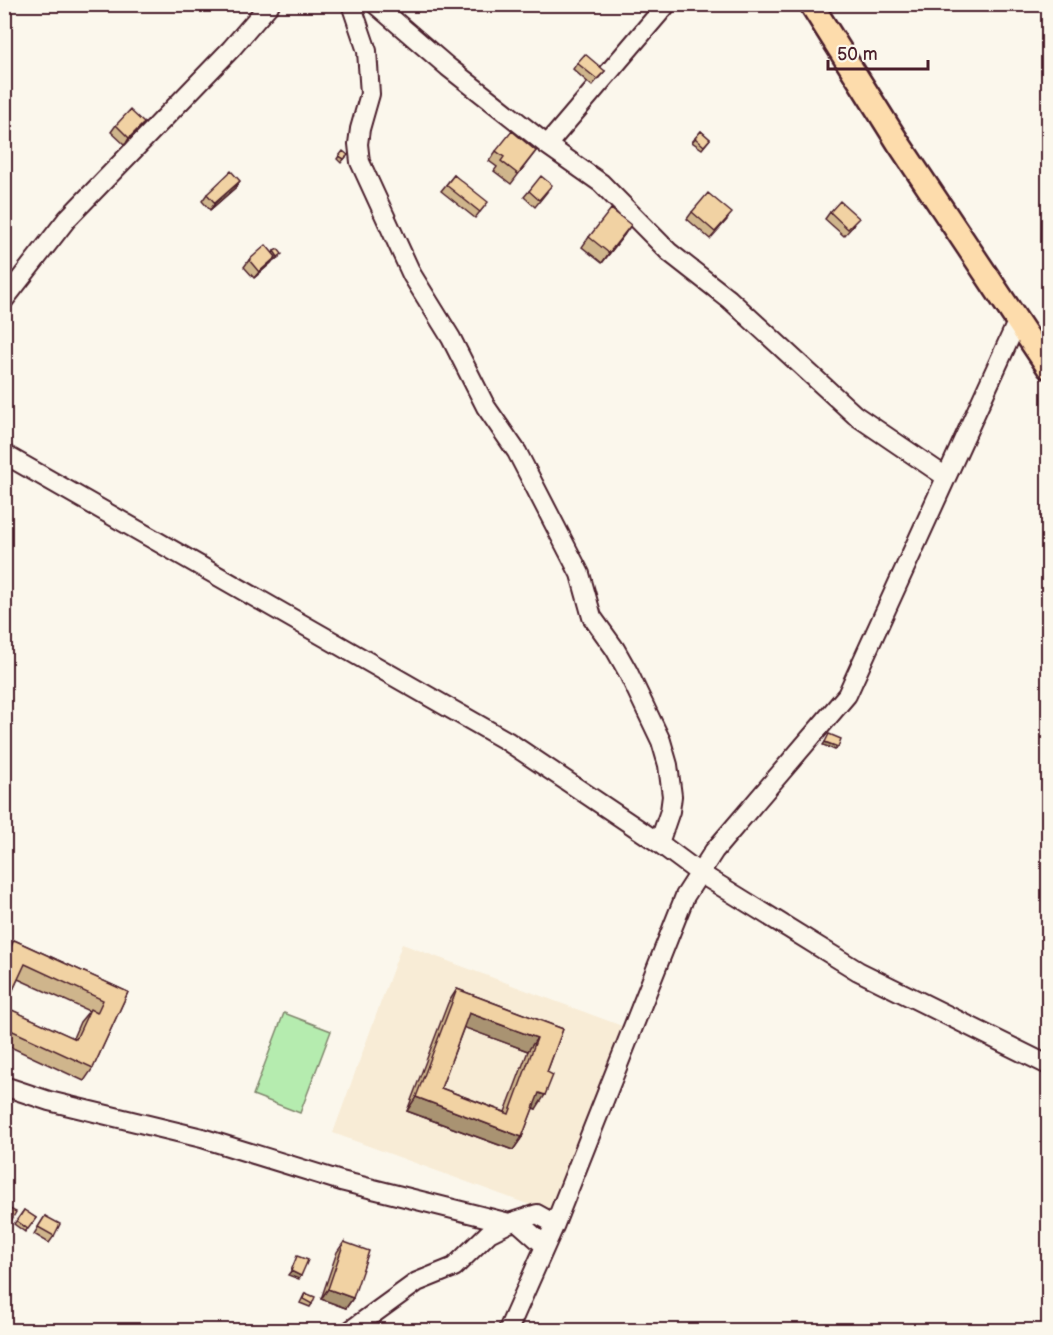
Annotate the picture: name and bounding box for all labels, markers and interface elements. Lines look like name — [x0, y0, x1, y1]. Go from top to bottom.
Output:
scale bar — [828, 33, 928, 71]
text: 50 m — [837, 44, 878, 65]

